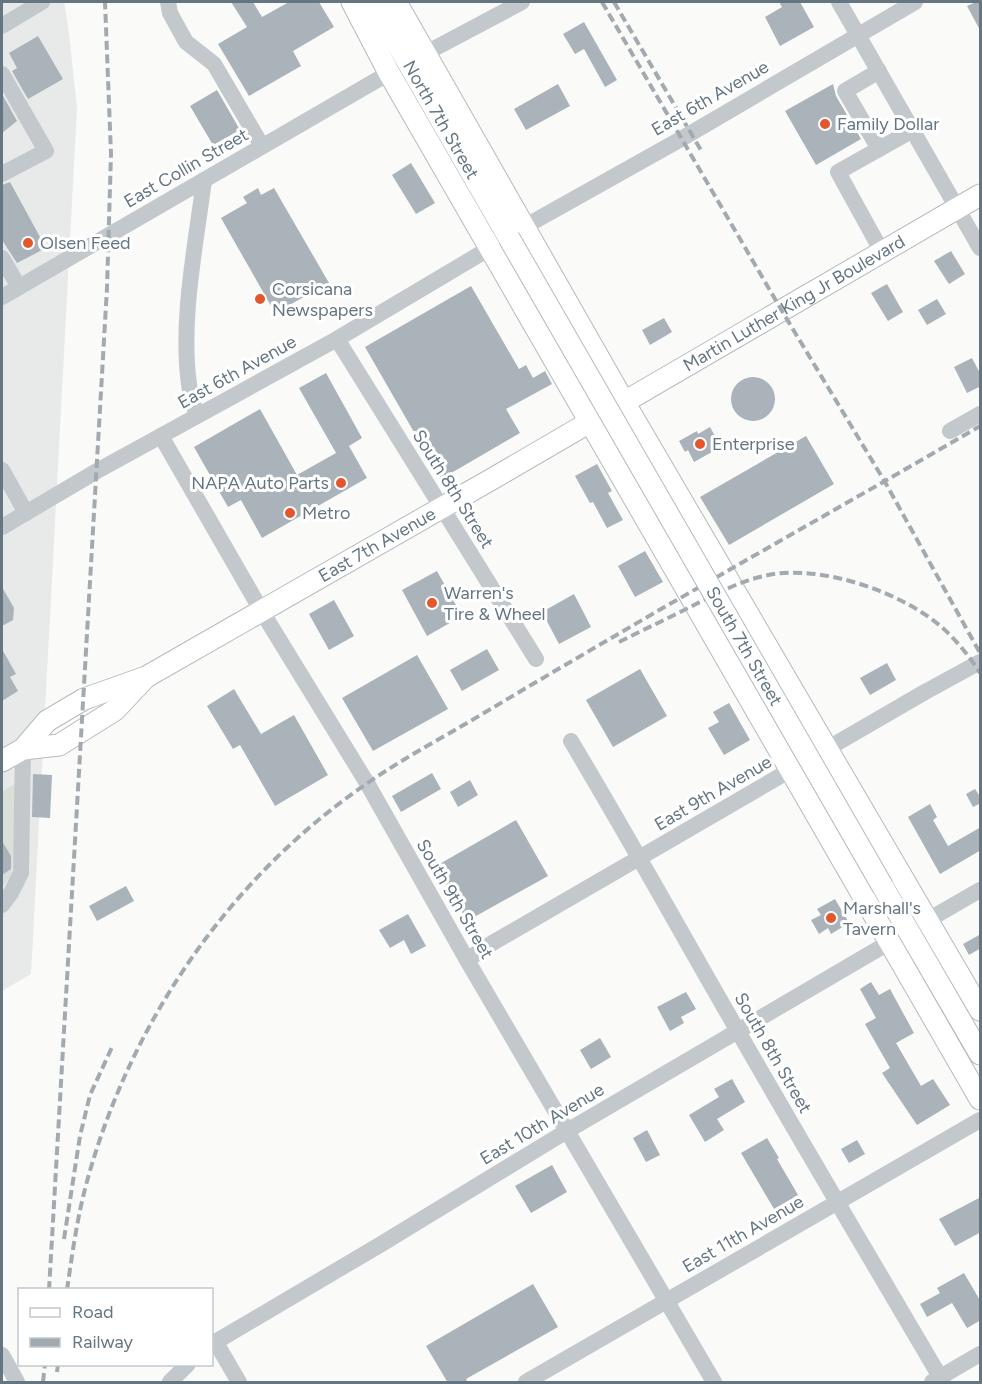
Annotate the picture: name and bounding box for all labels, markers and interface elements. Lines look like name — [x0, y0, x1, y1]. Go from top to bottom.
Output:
street label: East 6th Avenue — [647, 55, 773, 140]
street label: North 7th Street — [398, 57, 484, 183]
place label: Family Dollar — [837, 113, 939, 135]
marker: Family Dollar — [818, 117, 832, 131]
street label: East Collin Street — [120, 123, 252, 212]
street label: Martin Luther King Jr Boulevard — [679, 230, 909, 376]
place label: Olsen Feed — [40, 232, 131, 254]
marker: Olsen Feed — [21, 236, 35, 250]
place label: Corsicana Newspapers — [272, 278, 373, 321]
marker: Corsicana Newspapers — [253, 292, 267, 306]
street label: East 6th Avenue — [174, 330, 300, 414]
street label: South 8th Street — [408, 426, 498, 552]
place label: Enterprise — [712, 433, 795, 455]
marker: Enterprise — [693, 437, 707, 451]
place label: NAPA Auto Parts — [191, 472, 329, 494]
marker: NAPA Auto Parts — [334, 476, 348, 490]
place label: Metro — [302, 502, 350, 524]
street label: East 7th Avenue — [314, 503, 440, 587]
marker: Metro — [283, 506, 297, 520]
place label: Warren's Tire & Wheel — [444, 582, 545, 625]
street label: South 7th Street — [701, 582, 787, 710]
marker: Warren's Tire & Wheel — [425, 596, 439, 610]
street label: East 9th Avenue — [650, 750, 776, 835]
street label: South 9th Street — [412, 835, 498, 963]
place label: Marshall's Tavern — [843, 897, 921, 940]
marker: Marshall's Tavern — [824, 911, 838, 925]
street label: South 8th Street — [730, 989, 817, 1117]
street label: East 10th Avenue — [476, 1078, 608, 1170]
street label: East 11th Avenue — [678, 1190, 808, 1278]
legend — [18, 1288, 213, 1366]
text: Road — [72, 1301, 113, 1323]
text: Railway — [72, 1331, 134, 1353]

